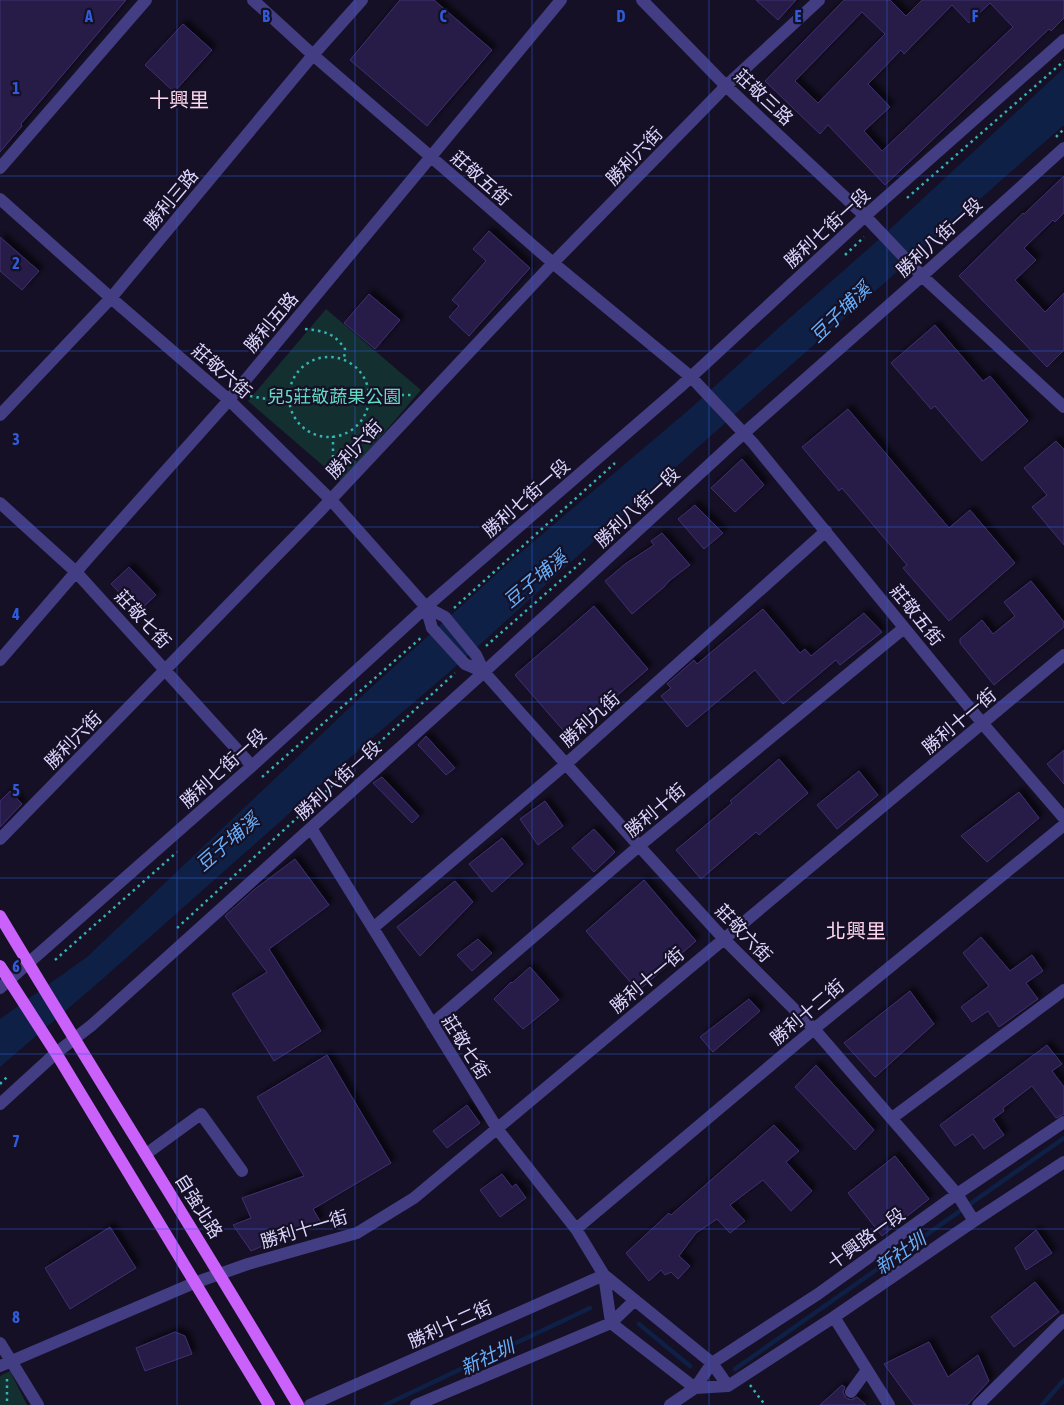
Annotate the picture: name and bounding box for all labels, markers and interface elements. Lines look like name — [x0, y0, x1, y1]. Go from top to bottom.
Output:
text: A — [84, 7, 93, 25]
text: B — [262, 7, 270, 25]
text: C — [439, 7, 447, 25]
text: D — [617, 7, 626, 25]
text: E — [795, 7, 802, 25]
text: F — [972, 7, 979, 25]
street label: 莊敬三路 — [731, 65, 797, 129]
text: 1 — [12, 79, 20, 97]
district label: 十興里 — [149, 88, 209, 111]
street label: 勝利六街 — [601, 123, 667, 189]
street label: 莊敬五街 — [447, 146, 515, 210]
street label: 勝利三路 — [140, 165, 202, 233]
street label: 勝利七街一段 — [780, 184, 874, 272]
street label: 勝利八街一段 — [892, 193, 986, 281]
text: 2 — [12, 254, 20, 272]
water label: 豆子埔溪 — [805, 276, 877, 346]
street label: 勝利五路 — [240, 288, 302, 356]
street label: 莊敬六街 — [188, 339, 256, 403]
park label: 兒5莊敬蔬果公園 — [267, 386, 401, 407]
street label: 勝利六街 — [322, 416, 386, 482]
text: 3 — [12, 430, 20, 448]
street label: 勝利七街一段 — [478, 455, 574, 541]
street label: 勝利八街一段 — [590, 462, 684, 552]
water label: 豆子埔溪 — [499, 544, 573, 612]
street label: 莊敬五街 — [886, 580, 948, 650]
street label: 莊敬七街 — [111, 586, 175, 652]
text: 4 — [11, 605, 20, 623]
street label: 勝利十一街 — [918, 684, 1000, 758]
street label: 勝利九街 — [556, 687, 624, 751]
street label: 勝利六街 — [40, 707, 106, 773]
street label: 勝利七街一段 — [176, 724, 270, 812]
street label: 勝利八街一段 — [291, 736, 385, 824]
street label: 勝利十街 — [621, 779, 689, 841]
text: 5 — [12, 781, 20, 799]
water label: 豆子埔溪 — [191, 807, 265, 875]
street label: 莊敬六街 — [711, 900, 777, 966]
district label: 北興里 — [826, 919, 886, 942]
street label: 勝利十一街 — [606, 943, 688, 1017]
text: 6 — [12, 957, 20, 975]
street label: 勝利十二街 — [766, 975, 848, 1049]
street label: 莊敬七街 — [438, 1011, 494, 1083]
text: 7 — [12, 1132, 20, 1150]
street label: 自強北路 — [171, 1170, 227, 1242]
street label: 十興路一段 — [823, 1203, 909, 1273]
street label: 勝利十一街 — [258, 1206, 350, 1252]
water label: 新社圳 — [870, 1226, 932, 1278]
street label: 勝利十二街 — [405, 1296, 495, 1352]
text: 8 — [12, 1308, 20, 1326]
water label: 新社圳 — [457, 1334, 520, 1379]

